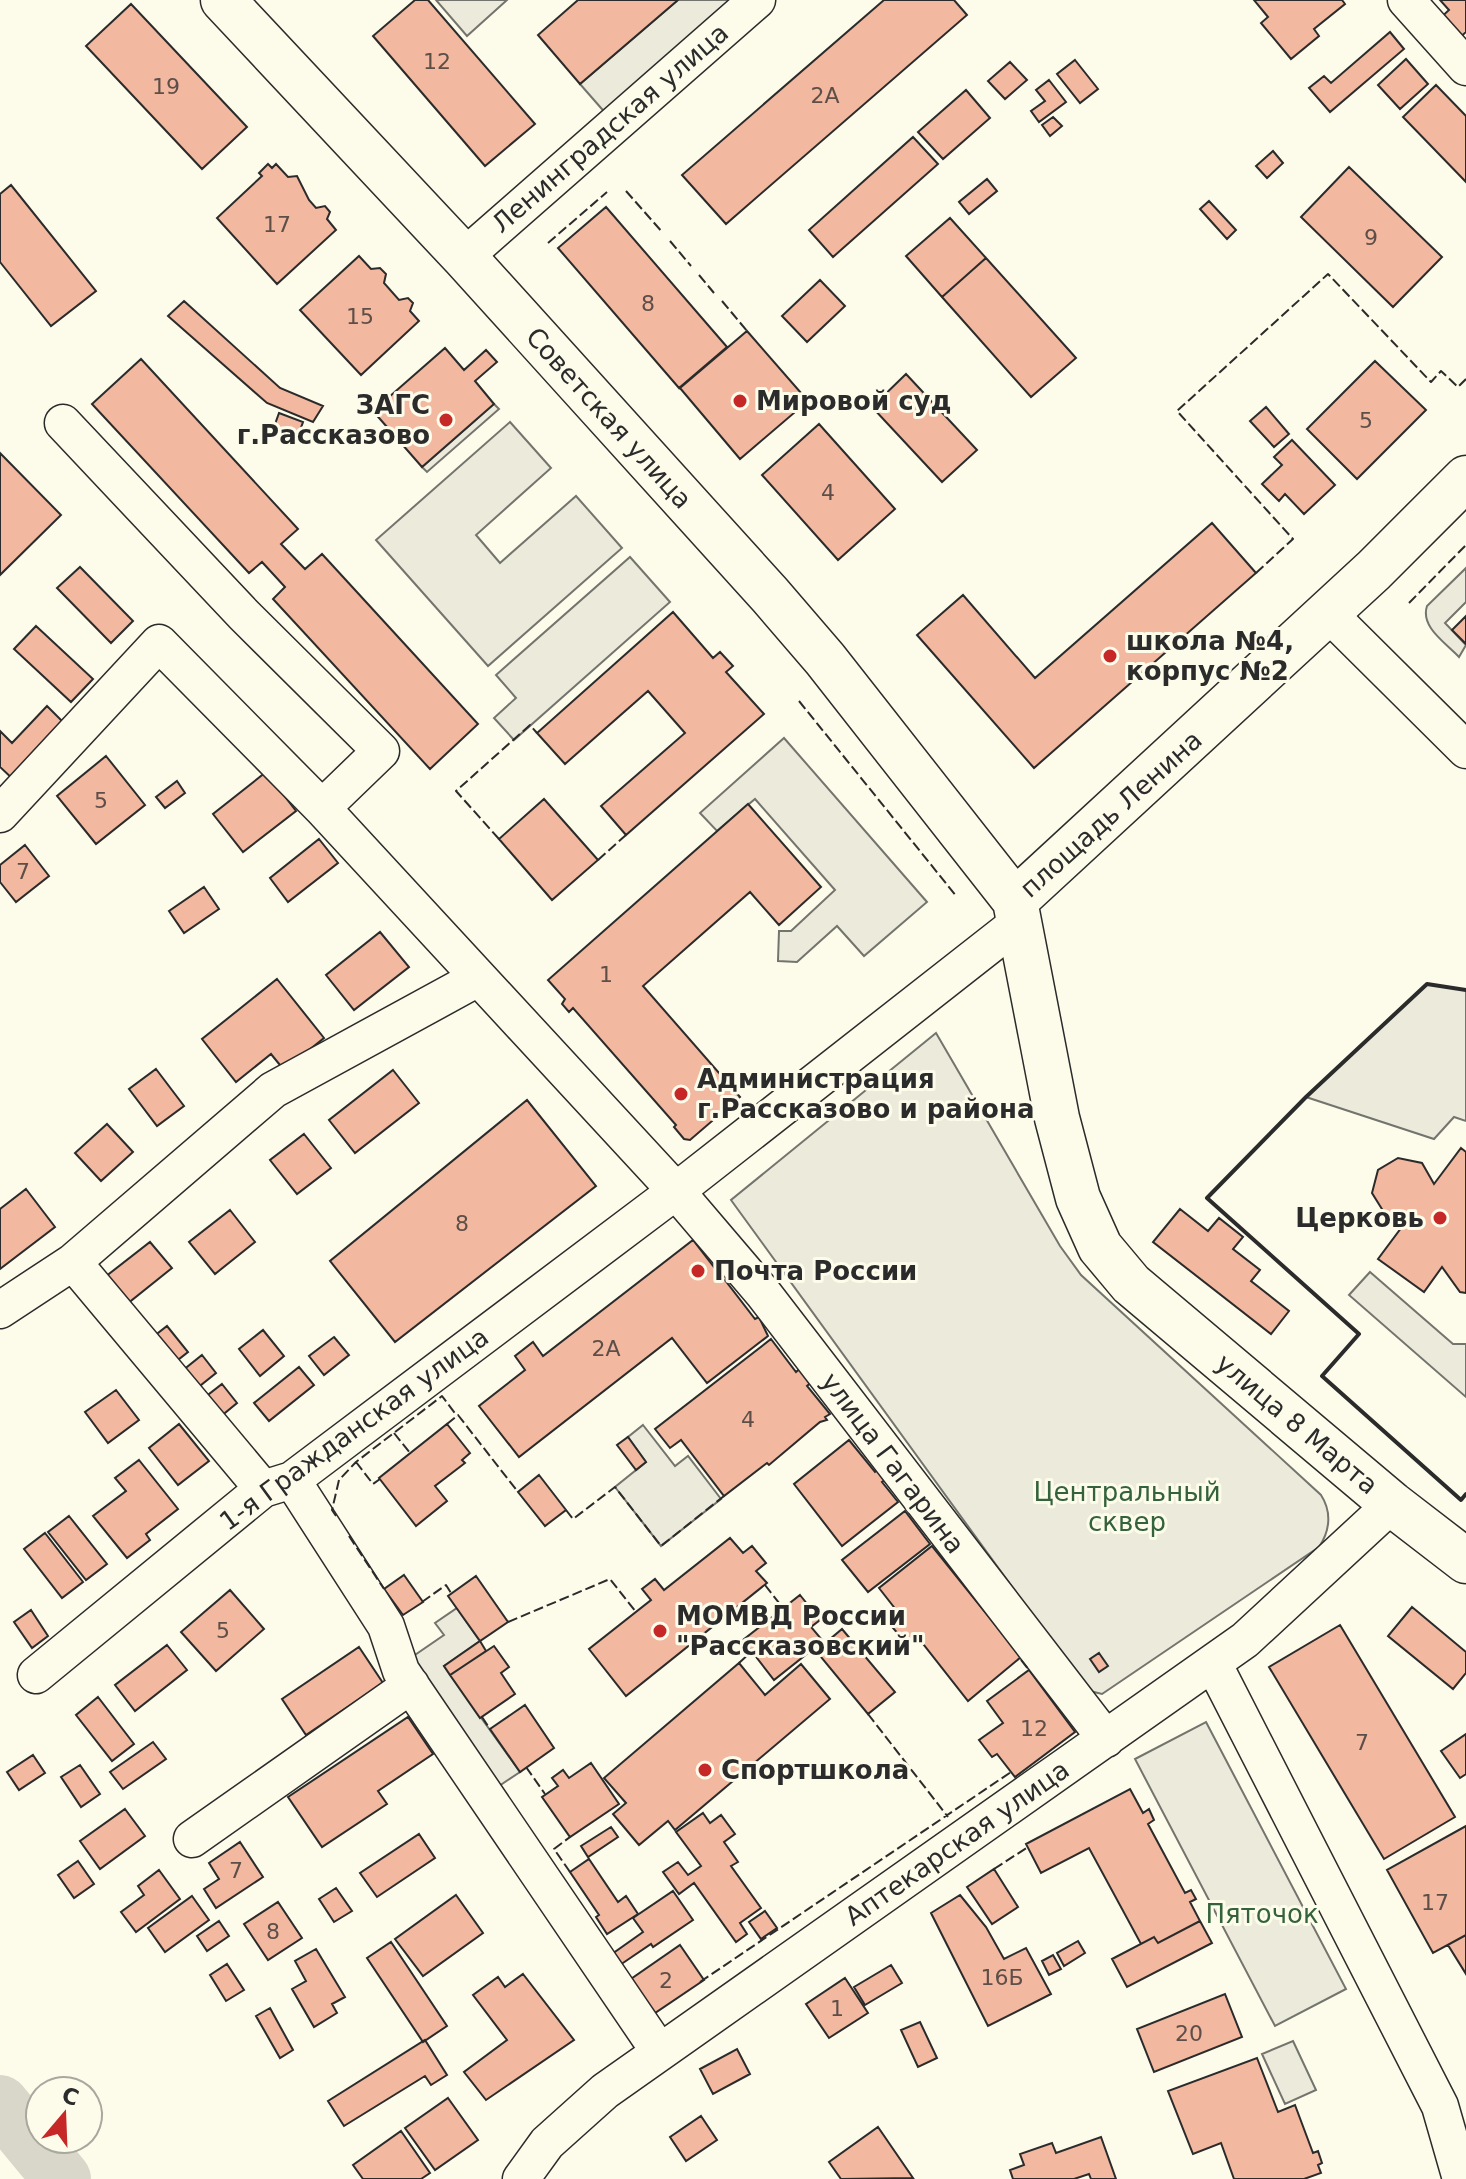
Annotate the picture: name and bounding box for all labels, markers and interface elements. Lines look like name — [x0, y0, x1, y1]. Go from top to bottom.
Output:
street label: Ленинградская улица — [486, 17, 734, 239]
house number: 12 — [423, 49, 451, 74]
house number: 19 — [152, 74, 180, 99]
house number: 2А — [810, 83, 840, 108]
house number: 17 — [263, 212, 291, 237]
house number: 9 — [1364, 225, 1378, 250]
house number: 8 — [641, 291, 655, 316]
house number: 15 — [346, 304, 374, 329]
street label: Советская улица — [520, 321, 698, 515]
place label: Мировой суд — [756, 386, 952, 416]
place label: ЗАГС г.Рассказово — [237, 390, 430, 450]
marker: Мировой суд — [731, 392, 749, 410]
house number: 5 — [1359, 408, 1373, 433]
marker: ЗАГС г.Рассказово — [437, 411, 455, 429]
house number: 4 — [821, 480, 835, 505]
place label: школа №4, корпус №2 — [1126, 626, 1294, 686]
marker: школа №4, корпус №2 — [1101, 647, 1119, 665]
street label: площадь Ленина — [1014, 725, 1208, 903]
house number: 5 — [94, 788, 108, 813]
house number: 7 — [16, 859, 30, 884]
house number: 1 — [599, 962, 613, 987]
place label: Администрация г.Рассказово и района — [697, 1064, 1034, 1124]
marker: Администрация г.Рассказово и района — [672, 1085, 690, 1103]
place label: Церковь — [1295, 1203, 1424, 1233]
marker: Церковь — [1431, 1209, 1449, 1227]
house number: 8 — [455, 1211, 469, 1236]
place label: Почта России — [714, 1256, 917, 1286]
marker: Почта России — [689, 1262, 707, 1280]
street label: 1-я Гражданская улица — [214, 1321, 494, 1537]
house number: 2А — [591, 1336, 621, 1361]
street label: улица 8 Марта — [1210, 1348, 1384, 1500]
street label: улица Гагарина — [815, 1367, 971, 1559]
house number: 4 — [741, 1407, 755, 1432]
park label: Центральный сквер — [1033, 1477, 1221, 1537]
place label: МОМВД России "Рассказовский" — [676, 1601, 925, 1661]
house number: 5 — [216, 1618, 230, 1643]
marker: МОМВД России "Рассказовский" — [651, 1622, 669, 1640]
house number: 12 — [1020, 1716, 1048, 1741]
house number: 7 — [1355, 1730, 1369, 1755]
street label: Аптекарская улица — [839, 1754, 1075, 1932]
place label: Спортшкола — [721, 1755, 909, 1785]
marker: Спортшкола — [696, 1761, 714, 1779]
house number: 7 — [229, 1858, 243, 1883]
house number: 17 — [1421, 1890, 1449, 1915]
park label: Пяточок — [1205, 1899, 1319, 1929]
house number: 8 — [266, 1919, 280, 1944]
house number: 16Б — [980, 1965, 1024, 1990]
house number: 2 — [659, 1968, 673, 1993]
house number: 1 — [830, 1996, 844, 2021]
house number: 20 — [1175, 2021, 1203, 2046]
north arrow — [24, 2075, 104, 2155]
text: С — [59, 2082, 82, 2111]

